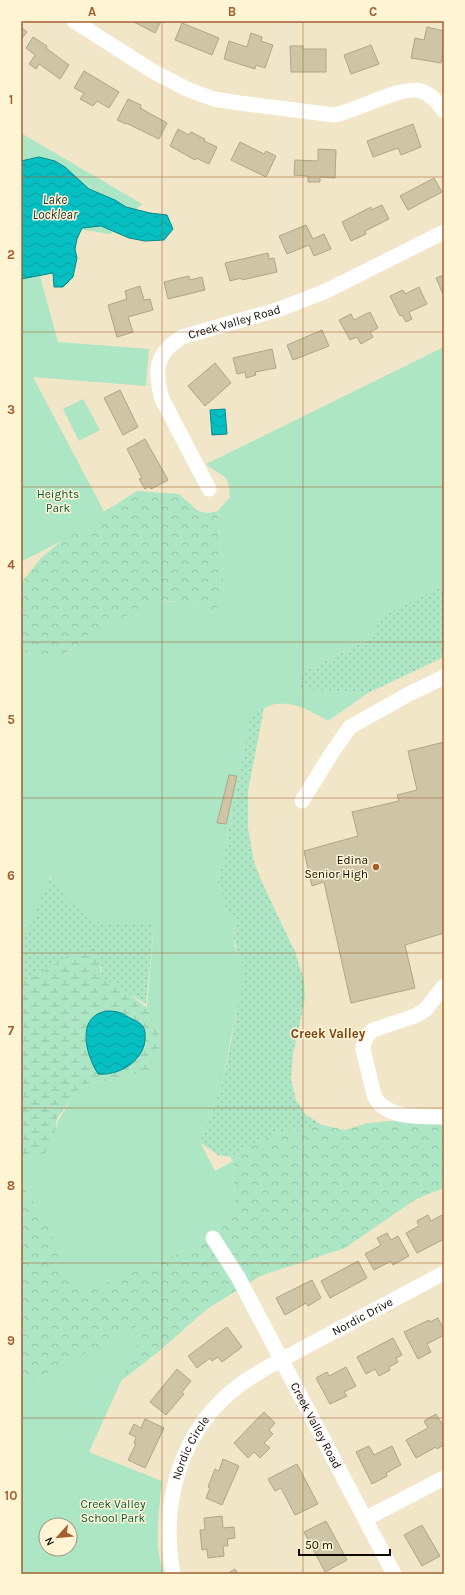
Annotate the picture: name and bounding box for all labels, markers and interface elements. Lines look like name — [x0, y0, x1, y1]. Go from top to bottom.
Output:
text: A — [88, 4, 96, 19]
text: B — [228, 4, 236, 19]
text: C — [369, 4, 377, 19]
text: 1 — [9, 92, 13, 107]
water label: Lake Locklear — [33, 192, 78, 222]
text: 2 — [7, 247, 15, 262]
street label: Creek Valley Road — [186, 302, 282, 342]
text: 3 — [7, 402, 15, 417]
park label: Heights Park — [37, 487, 79, 515]
text: 4 — [7, 557, 15, 572]
text: 5 — [7, 712, 15, 727]
place label: Edina Senior High — [304, 853, 368, 881]
marker: Edina Senior High — [371, 862, 381, 872]
text: 6 — [7, 868, 15, 883]
text: 7 — [8, 1023, 15, 1038]
district label: Creek Valley — [291, 1026, 366, 1041]
text: 8 — [7, 1178, 15, 1193]
street label: Nordic Drive — [330, 1295, 395, 1338]
text: 9 — [7, 1333, 15, 1348]
street label: Creek Valley Road — [288, 1380, 344, 1471]
street label: Nordic Circle — [169, 1413, 212, 1482]
text: 10 — [5, 1488, 17, 1503]
park label: Creek Valley School Park — [80, 1497, 146, 1525]
north arrow — [38, 1517, 78, 1557]
scale bar — [299, 1531, 390, 1557]
text: N — [42, 1535, 57, 1548]
text: 50 m — [305, 1538, 333, 1552]

